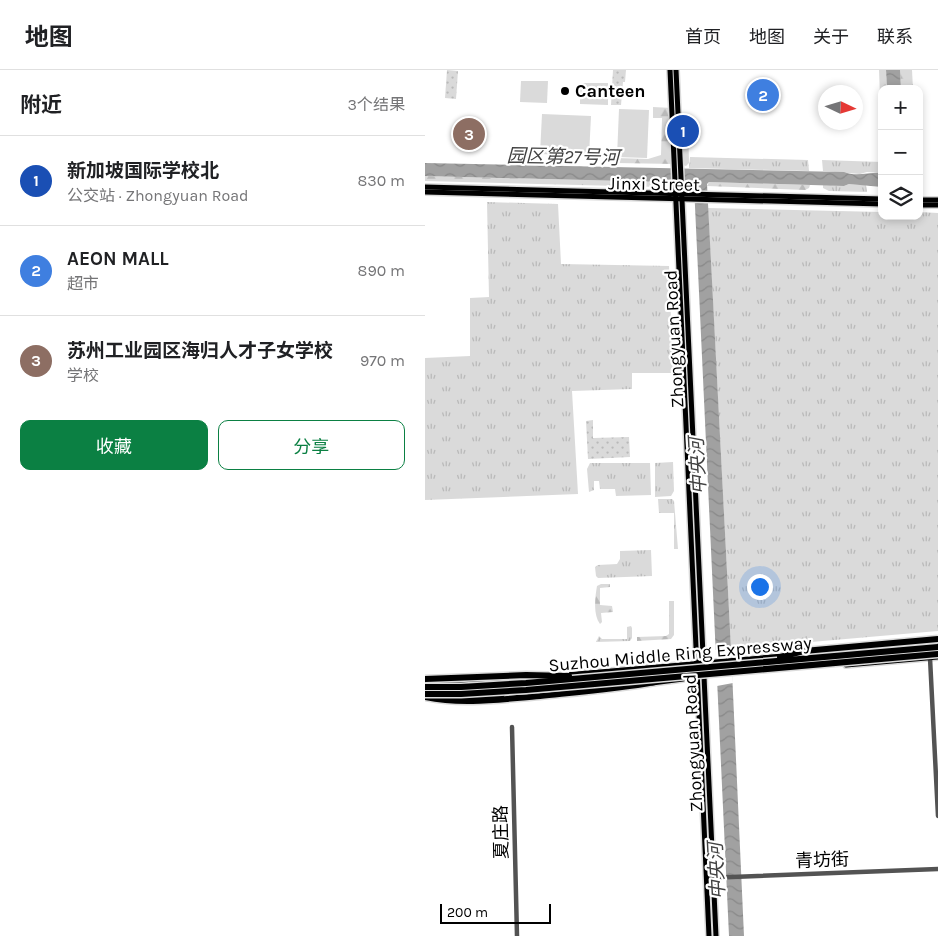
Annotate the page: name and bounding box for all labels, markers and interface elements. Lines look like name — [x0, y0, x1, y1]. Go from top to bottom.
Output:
text: 地图 — [25, 23, 73, 51]
text: 首页 — [685, 26, 721, 48]
text: 地图 — [749, 26, 785, 48]
text: 关于 — [813, 26, 849, 48]
text: 联系 — [877, 26, 913, 48]
pin: 2 — [747, 76, 779, 114]
place label: Canteen — [575, 80, 646, 102]
marker: Canteen — [559, 85, 571, 97]
north arrow — [818, 85, 863, 130]
map controls — [878, 85, 923, 220]
button: + — [878, 85, 923, 130]
text: 附近 — [20, 93, 62, 117]
text: 3个结果 — [348, 95, 405, 114]
pin: 1 — [667, 112, 699, 150]
pin: 3 — [453, 115, 485, 153]
button: − — [878, 130, 923, 175]
water label: 园区第27号河 — [506, 145, 624, 169]
text: 新加坡国际学校北 — [67, 160, 219, 182]
text: 1 — [33, 171, 39, 190]
text: 830 m — [357, 171, 405, 190]
street label: Jinxi Street — [608, 172, 700, 196]
button: layers — [878, 175, 923, 220]
text: 公交站 · Zhongyuan Road — [67, 186, 249, 205]
text: AEON MALL — [67, 248, 169, 270]
text: 2 — [31, 261, 41, 280]
text: 890 m — [358, 261, 405, 280]
street label: Zhongyuan Road — [659, 269, 689, 409]
text: 超市 — [67, 274, 99, 293]
text: 苏州工业园区海归人才子女学校 — [67, 340, 333, 362]
text: 3 — [31, 351, 41, 370]
text: 970 m — [360, 351, 405, 370]
text: 学校 — [67, 366, 99, 385]
button: 收藏 — [20, 420, 208, 470]
button: 分享 — [218, 420, 405, 470]
water label: 中央河 — [685, 433, 710, 495]
your location — [747, 574, 773, 600]
street label: Suzhou Middle Ring Expressway — [547, 631, 813, 676]
street label: Zhongyuan Road — [678, 673, 708, 813]
street label: 夏庄路 — [490, 805, 512, 859]
water label: 中央河 — [704, 838, 729, 900]
street label: 青坊街 — [795, 848, 849, 872]
scale bar — [440, 901, 551, 924]
text: 200 m — [447, 904, 488, 921]

